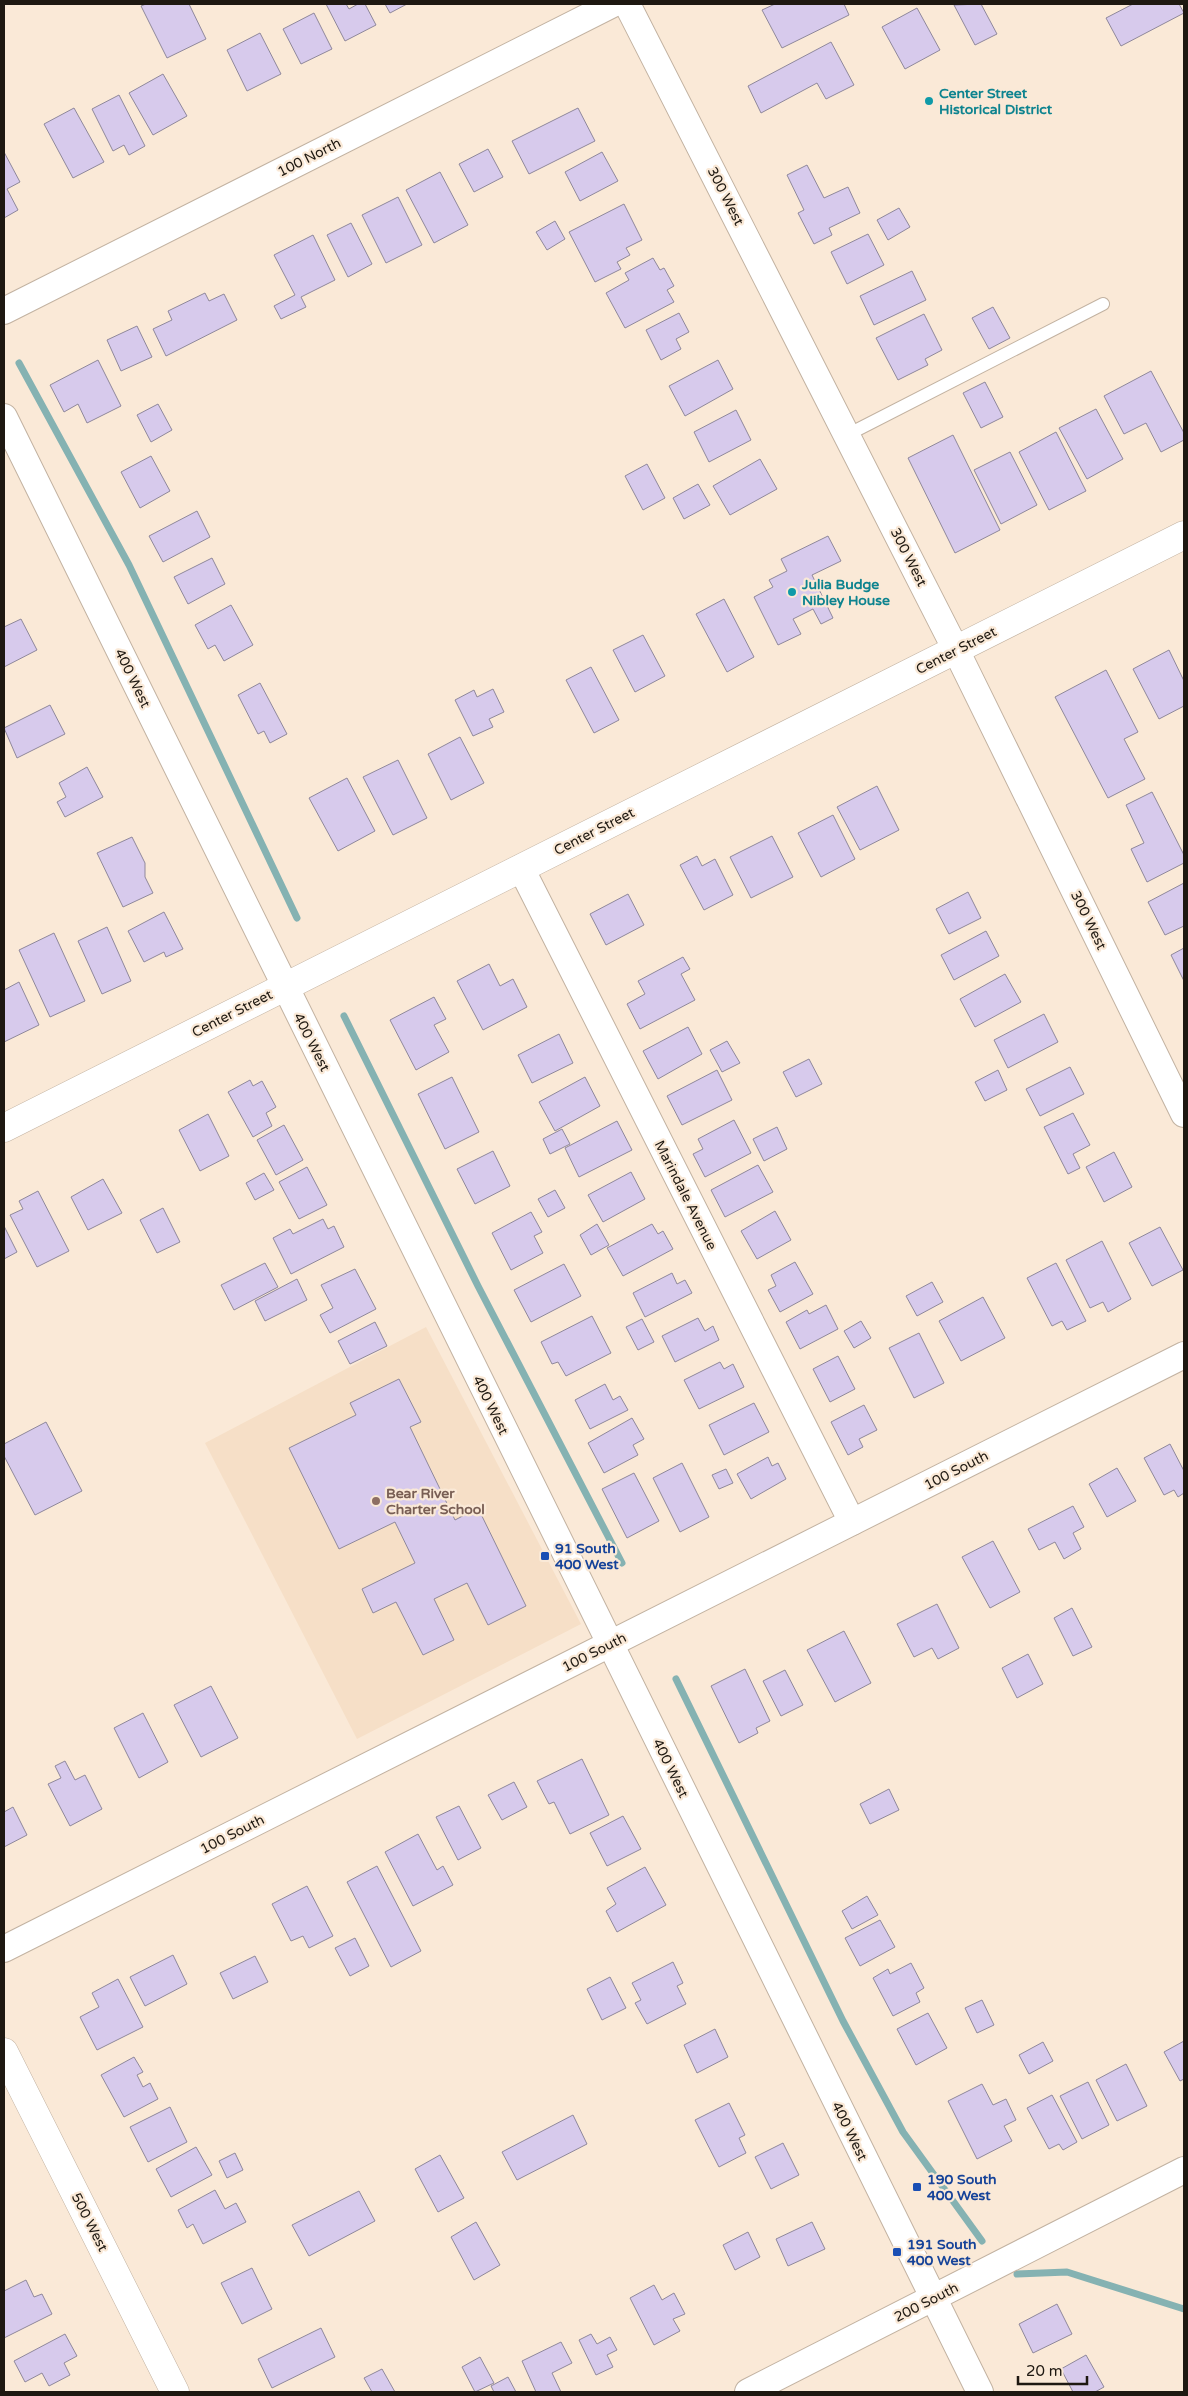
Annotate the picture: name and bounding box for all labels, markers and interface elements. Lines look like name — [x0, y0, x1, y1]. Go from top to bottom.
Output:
place label: Center Street Historical District — [939, 85, 1053, 118]
marker: Center Street Historical District — [923, 95, 935, 107]
street label: 100 North — [275, 134, 344, 181]
street label: 300 West — [704, 164, 748, 229]
street label: 300 West — [887, 525, 931, 590]
place label: Julia Budge Nibley House — [801, 576, 890, 609]
marker: Julia Budge Nibley House — [786, 586, 798, 598]
street label: Center Street — [913, 623, 1000, 678]
street label: 400 West — [111, 646, 154, 711]
street label: Center Street — [551, 804, 638, 859]
street label: 300 West — [1067, 888, 1110, 953]
street label: Center Street — [189, 986, 276, 1041]
street label: 400 West — [290, 1010, 334, 1075]
street label: Marindale Avenue — [651, 1138, 721, 1253]
street label: 400 West — [469, 1373, 512, 1438]
street label: 100 South — [921, 1447, 991, 1494]
place label: Bear River Charter School — [386, 1485, 485, 1518]
marker: Bear River Charter School — [370, 1495, 382, 1507]
place label: 91 South 400 West — [555, 1540, 619, 1573]
marker: 91 South 400 West — [539, 1550, 551, 1562]
street label: 100 South — [559, 1629, 629, 1676]
street label: 400 West — [649, 1736, 692, 1801]
street label: 100 South — [197, 1811, 267, 1858]
street label: 400 West — [828, 2099, 871, 2164]
place label: 190 South 400 West — [927, 2171, 997, 2204]
marker: 190 South 400 West — [911, 2181, 923, 2193]
street label: 500 West — [68, 2190, 112, 2255]
place label: 191 South 400 West — [907, 2236, 977, 2269]
marker: 191 South 400 West — [891, 2246, 903, 2258]
street label: 200 South — [891, 2279, 961, 2326]
scale bar — [1018, 2354, 1087, 2386]
text: 20 m — [1026, 2362, 1063, 2380]

